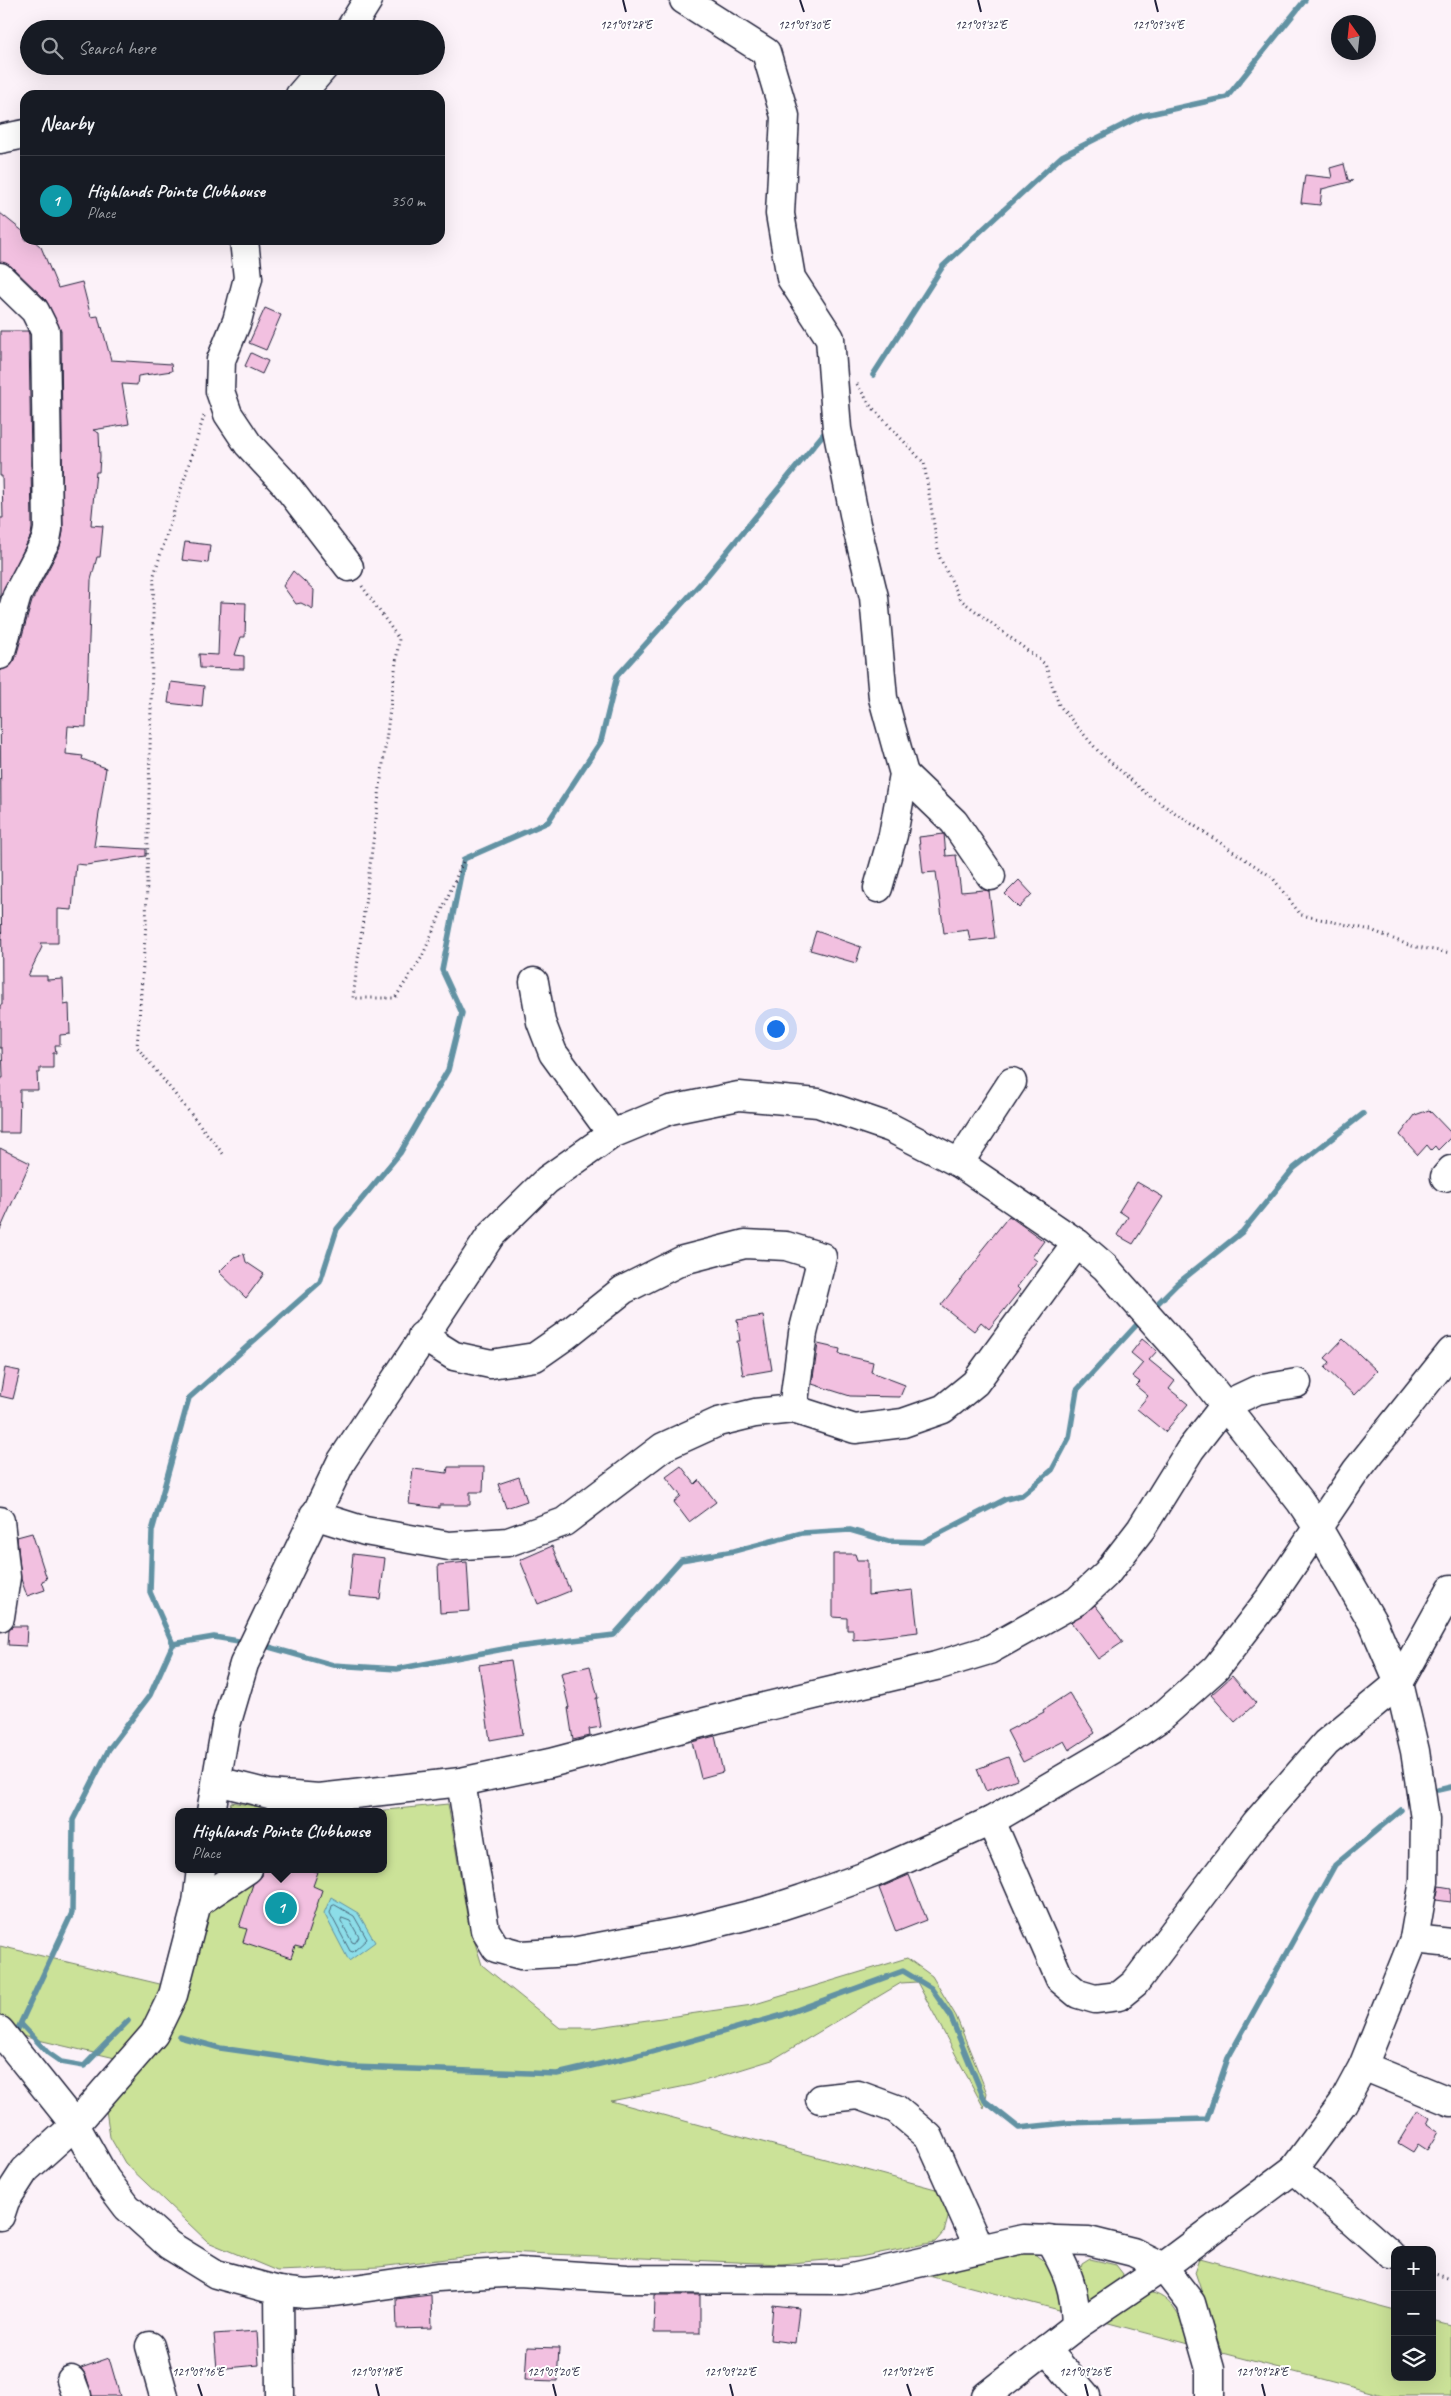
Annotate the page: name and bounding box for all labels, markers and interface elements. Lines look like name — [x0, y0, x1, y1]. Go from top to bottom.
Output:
north arrow — [1331, 15, 1376, 60]
text: 121°09'28"E — [600, 17, 654, 33]
text: 121°09'30"E — [778, 17, 832, 33]
text: 121°09'32"E — [955, 17, 1009, 33]
text: 121°09'34"E — [1132, 17, 1186, 33]
search box — [20, 20, 445, 75]
icon: search — [38, 34, 66, 62]
text: Search here — [78, 36, 155, 60]
text: Nearby — [40, 110, 93, 136]
text: Highlands Pointe Clubhouse — [87, 179, 265, 203]
text: 1 — [52, 191, 60, 211]
text: 350 m — [391, 191, 425, 211]
text: Place — [87, 203, 115, 223]
your location — [763, 1016, 789, 1042]
popup — [175, 1808, 387, 1873]
text: Highlands Pointe Clubhouse — [192, 1819, 370, 1843]
text: Place — [192, 1843, 220, 1863]
pin: 1 — [265, 1889, 297, 1927]
map controls — [1391, 2246, 1436, 2381]
button: + — [1391, 2246, 1436, 2291]
button: − — [1391, 2291, 1436, 2336]
button: layers — [1391, 2336, 1436, 2381]
text: 121°09'16"E — [172, 2364, 226, 2380]
text: 121°09'18"E — [350, 2364, 404, 2380]
text: 121°09'20"E — [527, 2364, 581, 2380]
text: 121°09'22"E — [704, 2364, 758, 2380]
text: 121°09'24"E — [881, 2364, 935, 2380]
text: 121°09'26"E — [1059, 2364, 1113, 2380]
text: 121°09'28"E — [1236, 2364, 1290, 2380]

